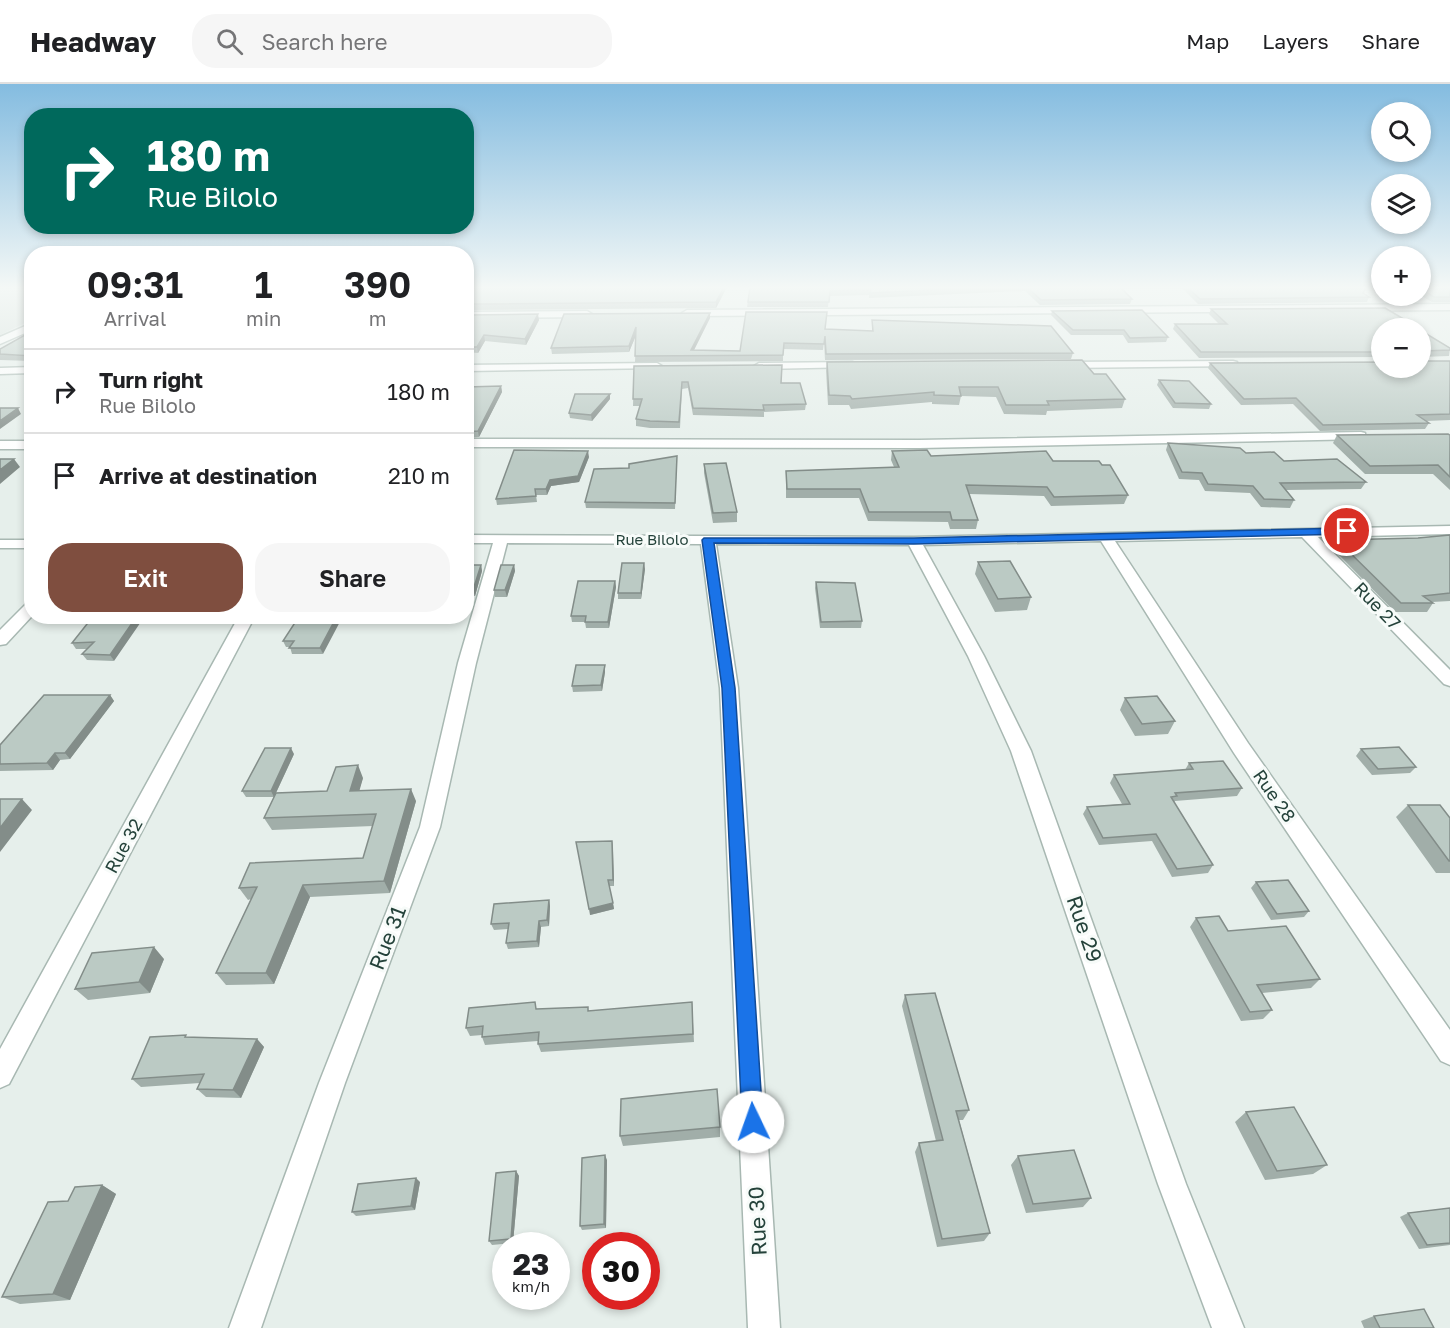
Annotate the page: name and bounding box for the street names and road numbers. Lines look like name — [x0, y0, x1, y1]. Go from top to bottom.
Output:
street label: Rue Bilolo — [616, 530, 688, 548]
street label: Rue 27 — [1350, 577, 1406, 634]
street label: Rue 28 — [1249, 765, 1301, 826]
street label: Rue 32 — [100, 814, 147, 877]
street label: Rue 29 — [1061, 892, 1108, 965]
street label: Rue 31 — [363, 902, 411, 973]
street label: Rue 30 — [742, 1186, 772, 1256]

